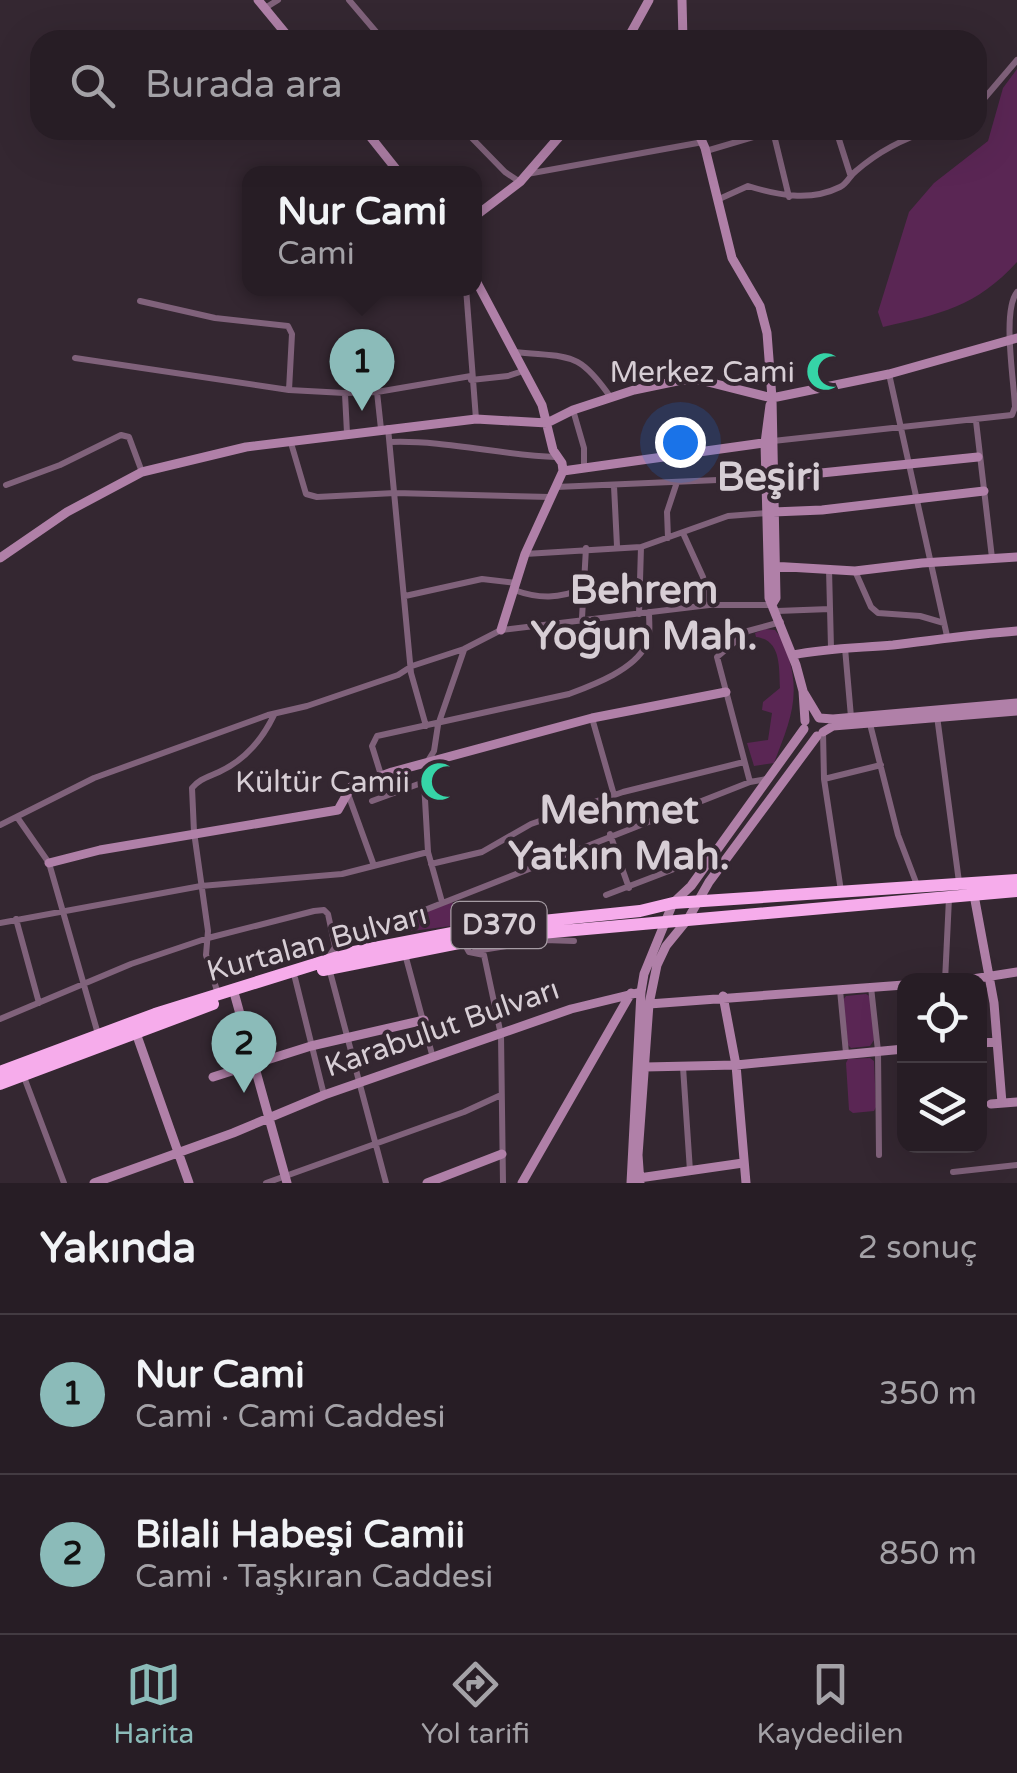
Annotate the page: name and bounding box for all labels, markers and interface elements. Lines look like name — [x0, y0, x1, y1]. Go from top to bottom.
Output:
search box — [30, 30, 987, 140]
icon: search — [65, 58, 120, 113]
text: Burada ara — [145, 62, 343, 108]
popup — [242, 166, 482, 296]
text: Nur Cami — [277, 189, 447, 235]
text: Cami — [277, 235, 355, 273]
pin: 1 — [330, 328, 394, 411]
mosque icon: Merkez Cami — [804, 351, 846, 393]
place label: Merkez Cami — [609, 354, 795, 391]
your location — [655, 417, 706, 468]
district label: Beşiri — [717, 453, 821, 501]
district label: Behrem Yoğun Mah. — [530, 566, 758, 660]
mosque icon: Kültür Camii — [419, 761, 461, 803]
place label: Kültür Camii — [235, 764, 410, 801]
district label: Mehmet Yatkın Mah. — [508, 786, 730, 880]
street label: Kurtalan Bulvarı — [203, 896, 431, 990]
road number: D370 — [452, 902, 546, 948]
street label: Karabulut Bulvarı — [320, 971, 564, 1085]
map controls — [897, 973, 987, 1153]
button: locate — [897, 973, 987, 1063]
pin: 2 — [212, 1010, 276, 1093]
button: layers — [897, 1063, 987, 1153]
text: Yakında — [40, 1223, 196, 1274]
text: 2 sonuç — [858, 1229, 977, 1267]
text: Nur Cami — [135, 1352, 305, 1398]
text: 1 — [62, 1375, 83, 1413]
text: 350 m — [879, 1375, 977, 1413]
text: Cami · Cami Caddesi — [135, 1398, 445, 1436]
text: Bilali Habeşi Camii — [135, 1512, 465, 1558]
text: 2 — [62, 1535, 83, 1573]
text: 850 m — [879, 1535, 977, 1573]
text: Cami · Taşkıran Caddesi — [135, 1558, 493, 1596]
tab: Harita — [113, 1657, 194, 1751]
tab: Yol tarifi — [421, 1657, 530, 1751]
tab: Kaydedilen — [757, 1657, 904, 1751]

